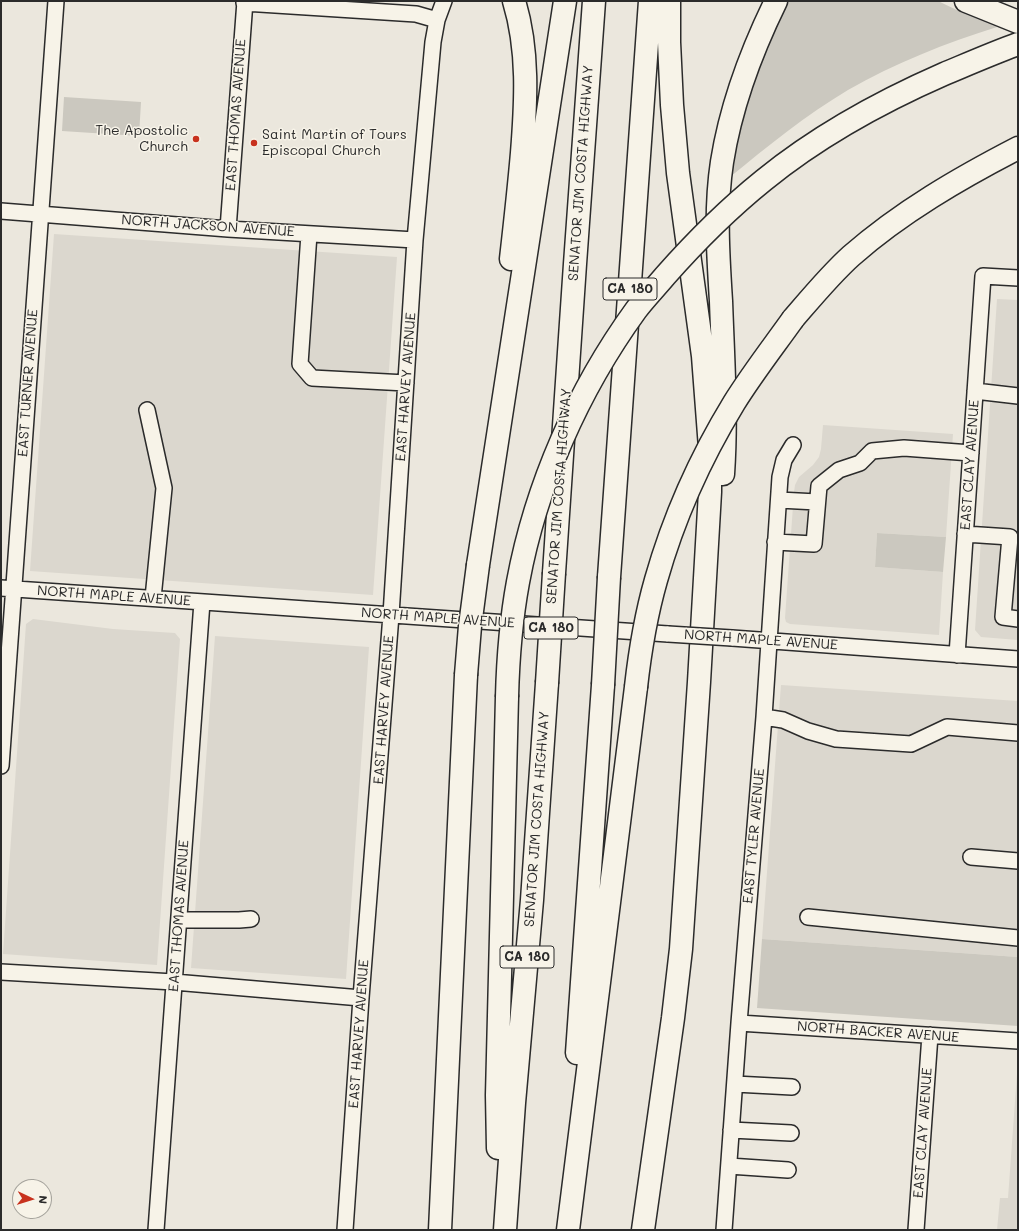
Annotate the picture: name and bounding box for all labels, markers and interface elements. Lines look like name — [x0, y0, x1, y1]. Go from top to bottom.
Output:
street label: EAST THOMAS AVENUE — [222, 38, 250, 192]
street label: SENATOR JIM COSTA HIGHWAY — [565, 65, 597, 281]
place label: The Apostolic Church — [95, 123, 188, 156]
place label: Saint Martin of Tours Episcopal Church — [262, 127, 407, 160]
marker: The Apostolic Church — [191, 134, 201, 144]
marker: Saint Martin of Tours Episcopal Church — [249, 138, 259, 148]
street label: NORTH JACKSON AVENUE — [121, 212, 295, 240]
road number: CA 180 — [603, 278, 657, 300]
street label: EAST TURNER AVENUE — [14, 309, 42, 457]
street label: EAST HARVEY AVENUE — [392, 312, 420, 462]
street label: SENATOR JIM COSTA HIGHWAY — [543, 388, 575, 604]
street label: EAST CLAY AVENUE — [957, 399, 983, 531]
street label: NORTH MAPLE AVENUE — [36, 582, 192, 610]
street label: NORTH MAPLE AVENUE — [360, 604, 516, 632]
road number: CA 180 — [524, 617, 578, 639]
street label: NORTH MAPLE AVENUE — [683, 626, 839, 654]
street label: EAST HARVEY AVENUE — [370, 635, 398, 785]
street label: SENATOR JIM COSTA HIGHWAY — [521, 711, 553, 927]
street label: EAST TYLER AVENUE — [740, 768, 768, 904]
street label: EAST THOMAS AVENUE — [165, 839, 193, 993]
road number: CA 180 — [500, 946, 554, 968]
street label: EAST HARVEY AVENUE — [345, 959, 373, 1109]
street label: NORTH BACKER AVENUE — [796, 1018, 960, 1046]
street label: EAST CLAY AVENUE — [910, 1067, 936, 1199]
north arrow — [12, 1179, 52, 1219]
text: N — [36, 1195, 51, 1204]

